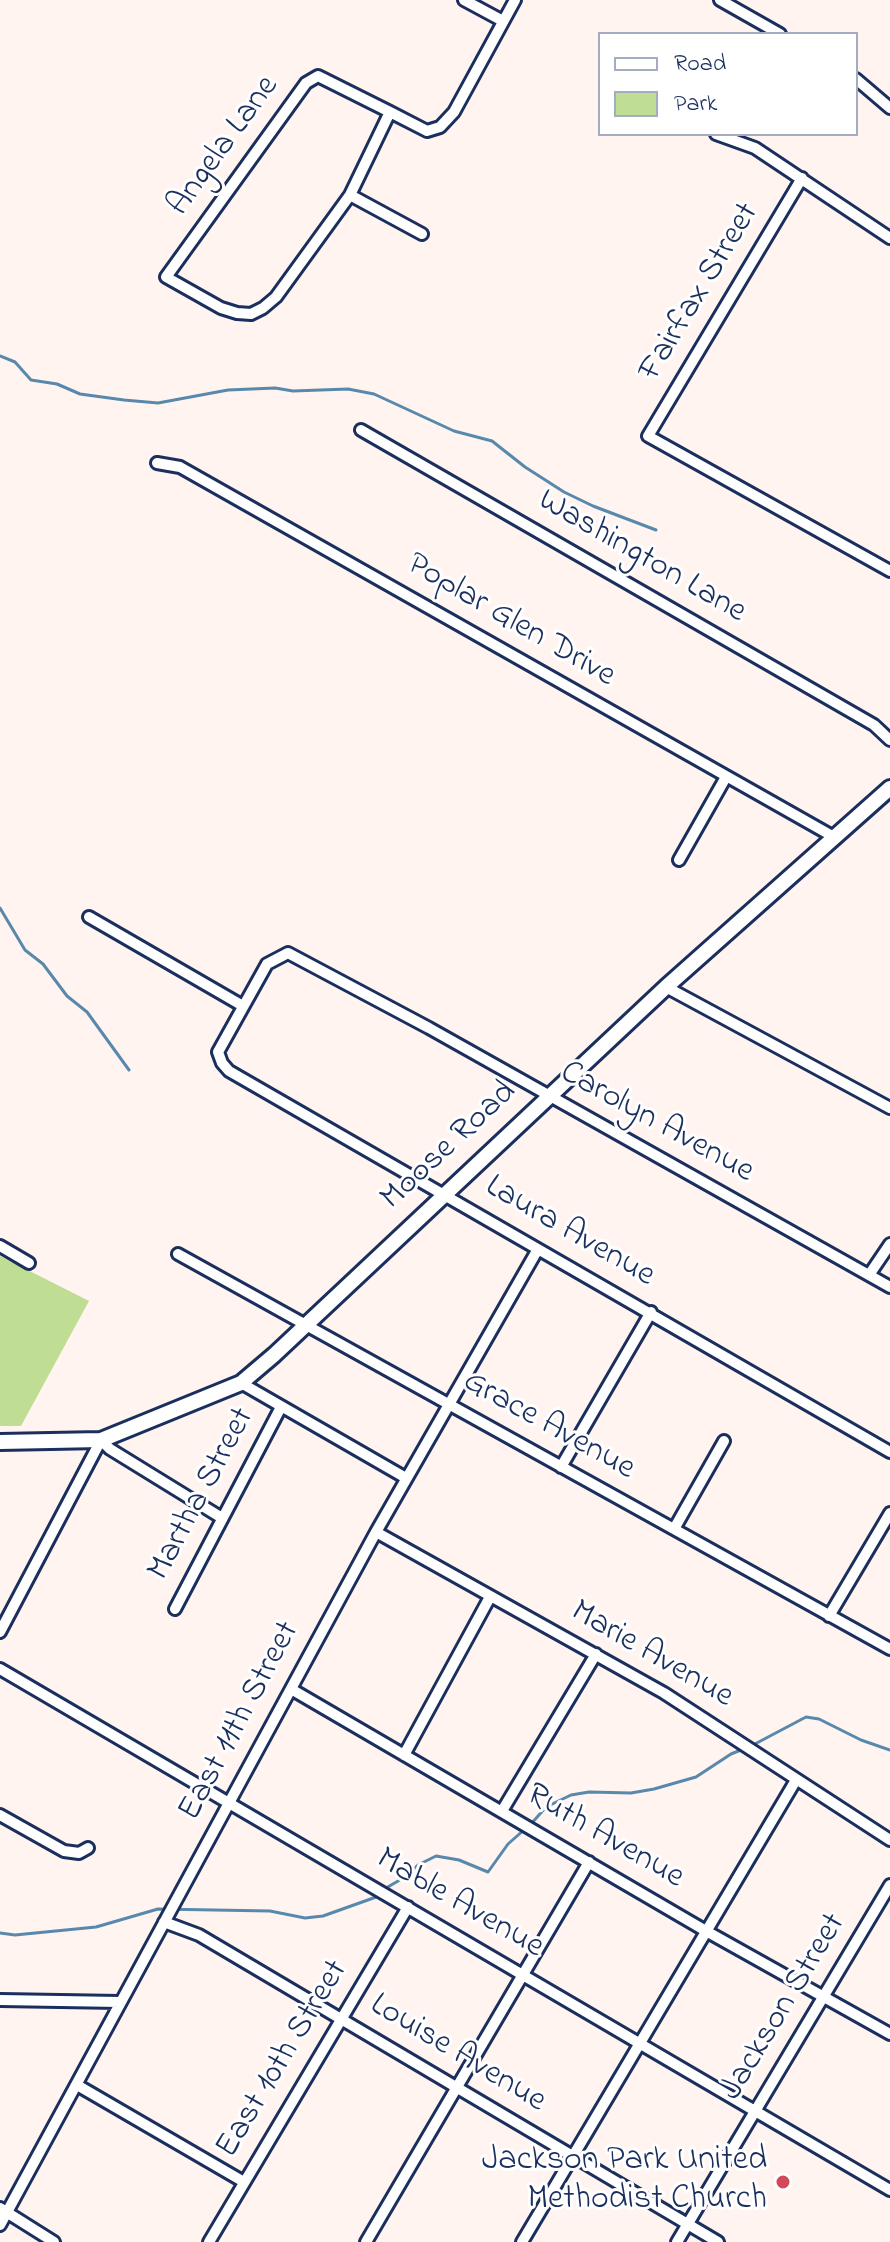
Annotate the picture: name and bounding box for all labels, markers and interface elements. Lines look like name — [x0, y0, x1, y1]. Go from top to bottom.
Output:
legend — [598, 32, 858, 136]
text: Road — [674, 47, 726, 82]
street label: Angela Lane — [160, 69, 290, 225]
text: Park — [674, 87, 717, 122]
street label: Fairfax Street — [632, 197, 770, 389]
street label: Washington Lane — [530, 482, 752, 634]
street label: Poplar Glen Drive — [398, 546, 622, 698]
street label: Carolyn Avenue — [552, 1054, 760, 1194]
street label: Moose Road — [374, 1074, 526, 1220]
street label: Laura Avenue — [477, 1168, 661, 1298]
street label: Grace Avenue — [455, 1363, 641, 1491]
street label: Martha Street — [140, 1402, 266, 1588]
street label: Marie Avenue — [562, 1593, 740, 1719]
street label: East 11th Street — [171, 1615, 311, 1829]
street label: Ruth Avenue — [518, 1776, 690, 1900]
street label: Mable Avenue — [368, 1841, 550, 1969]
street label: Jackson Street — [713, 1907, 857, 2109]
street label: East 10th Street — [209, 1954, 359, 2166]
street label: Louise Avenue — [361, 1986, 553, 2124]
place label: Jackson Park United Methodist Church — [482, 2142, 767, 2222]
marker: Jackson Park United Methodist Church — [774, 2173, 792, 2191]

